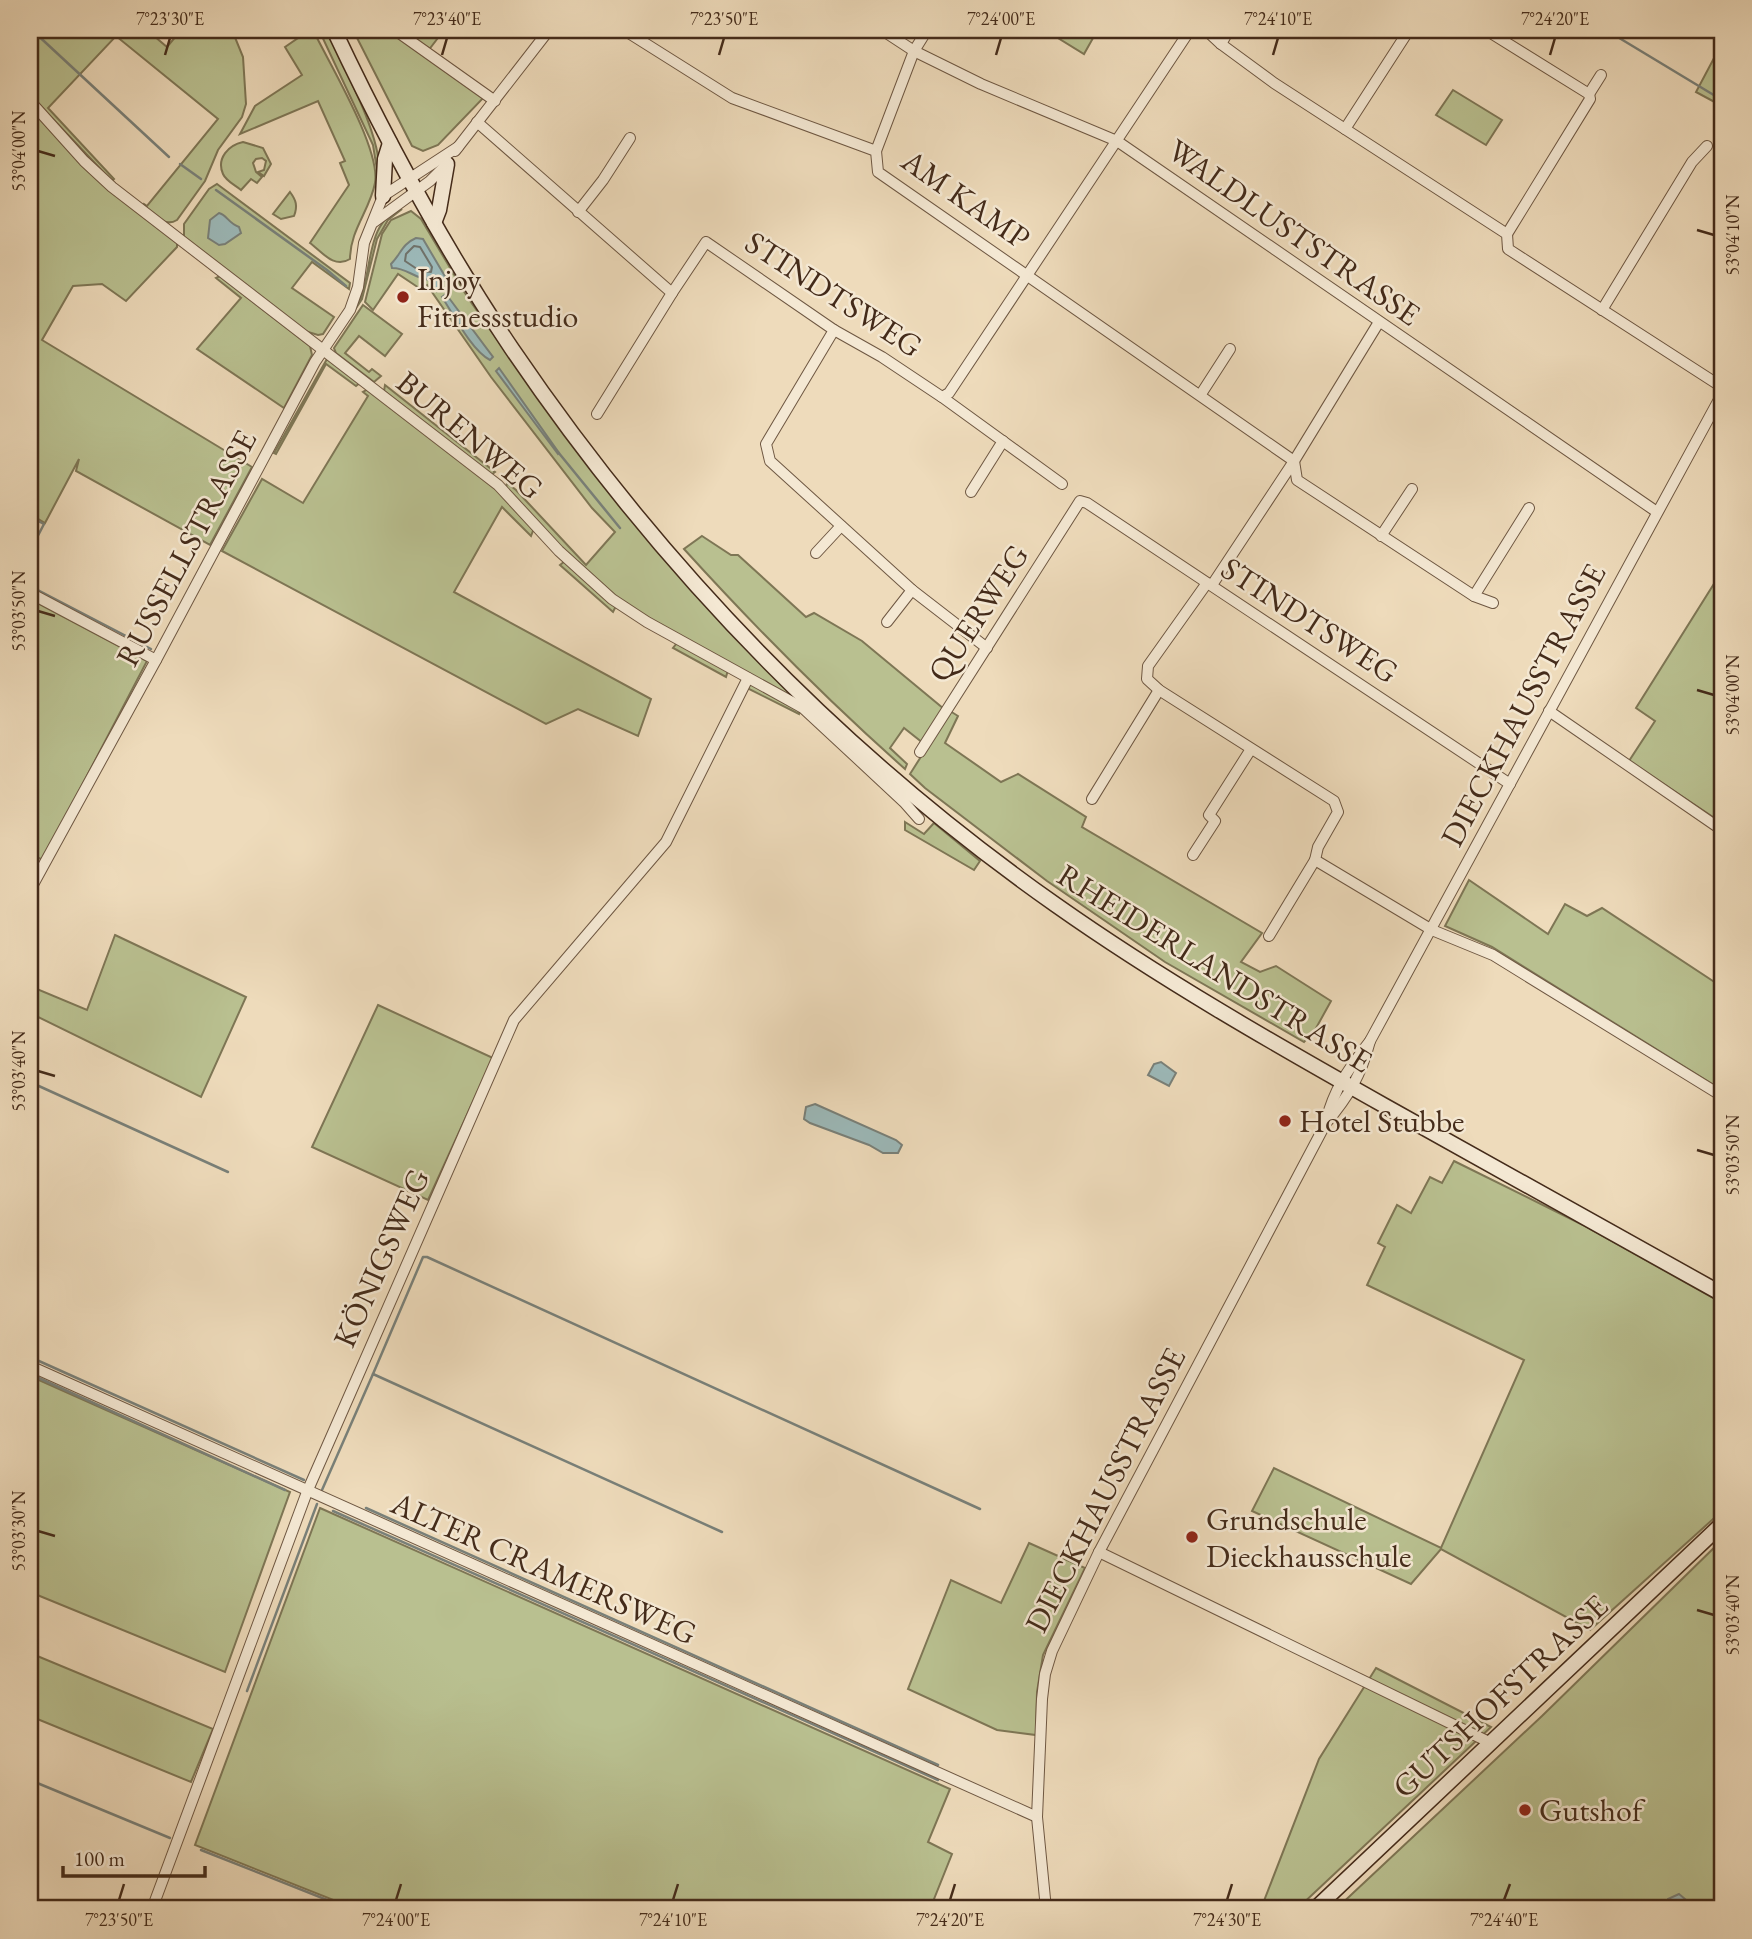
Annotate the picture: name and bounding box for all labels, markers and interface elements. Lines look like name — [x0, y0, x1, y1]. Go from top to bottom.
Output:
text: 7°23'30"E — [136, 7, 204, 30]
text: 7°23'40"E — [413, 7, 481, 30]
text: 7°23'50"E — [690, 7, 758, 30]
text: 7°24'00"E — [967, 7, 1035, 30]
text: 7°24'10"E — [1244, 7, 1312, 30]
text: 7°24'20"E — [1521, 7, 1589, 30]
text: 53°04'00"N — [7, 110, 30, 191]
street label: WALDLUSTSTRASSE — [1159, 129, 1429, 335]
street label: AM KAMP — [893, 139, 1039, 259]
text: 53°04'10"N — [1721, 194, 1744, 275]
street label: STINDTSWEG — [737, 221, 931, 367]
place label: Injoy Fitnessstudio — [417, 258, 578, 337]
marker: Injoy Fitnessstudio — [395, 289, 411, 305]
street label: BURENWEG — [388, 361, 552, 509]
street label: RUSSELLSTRASSE — [106, 422, 266, 674]
street label: QUERWEG — [918, 536, 1038, 690]
street label: STINDTSWEG — [1213, 547, 1407, 693]
street label: DIECKHAUSSTRASSE — [1431, 556, 1615, 854]
text: 53°03'50"N — [7, 570, 30, 651]
text: 53°04'00"N — [1721, 654, 1744, 735]
street label: RHEIDERLANDSTRASSE — [1050, 854, 1380, 1082]
text: 53°03'40"N — [7, 1030, 30, 1111]
place label: Hotel Stubbe — [1299, 1100, 1465, 1142]
marker: Hotel Stubbe — [1277, 1113, 1293, 1129]
text: 53°03'50"N — [1721, 1114, 1744, 1195]
street label: KÖNIGSWEG — [323, 1162, 439, 1354]
street label: DIECKHAUSSTRASSE — [1015, 1340, 1195, 1640]
street label: ALTER CRAMERSWEG — [384, 1481, 703, 1654]
text: 53°03'30"N — [7, 1490, 30, 1571]
place label: Grundschule Dieckhausschule — [1206, 1498, 1411, 1577]
marker: Grundschule Dieckhausschule — [1184, 1529, 1200, 1545]
text: 53°03'40"N — [1721, 1574, 1744, 1655]
street label: GUTSHOFSTRASSE — [1383, 1585, 1617, 1807]
place label: Gutshof — [1539, 1789, 1646, 1831]
marker: Gutshof — [1517, 1802, 1533, 1818]
scale bar — [63, 1834, 205, 1878]
text: 100 m — [74, 1845, 125, 1872]
text: 7°23'50"E — [85, 1908, 153, 1931]
text: 7°24'00"E — [362, 1908, 430, 1931]
text: 7°24'10"E — [639, 1908, 707, 1931]
text: 7°24'20"E — [916, 1908, 984, 1931]
text: 7°24'30"E — [1193, 1908, 1261, 1931]
text: 7°24'40"E — [1470, 1908, 1538, 1931]

